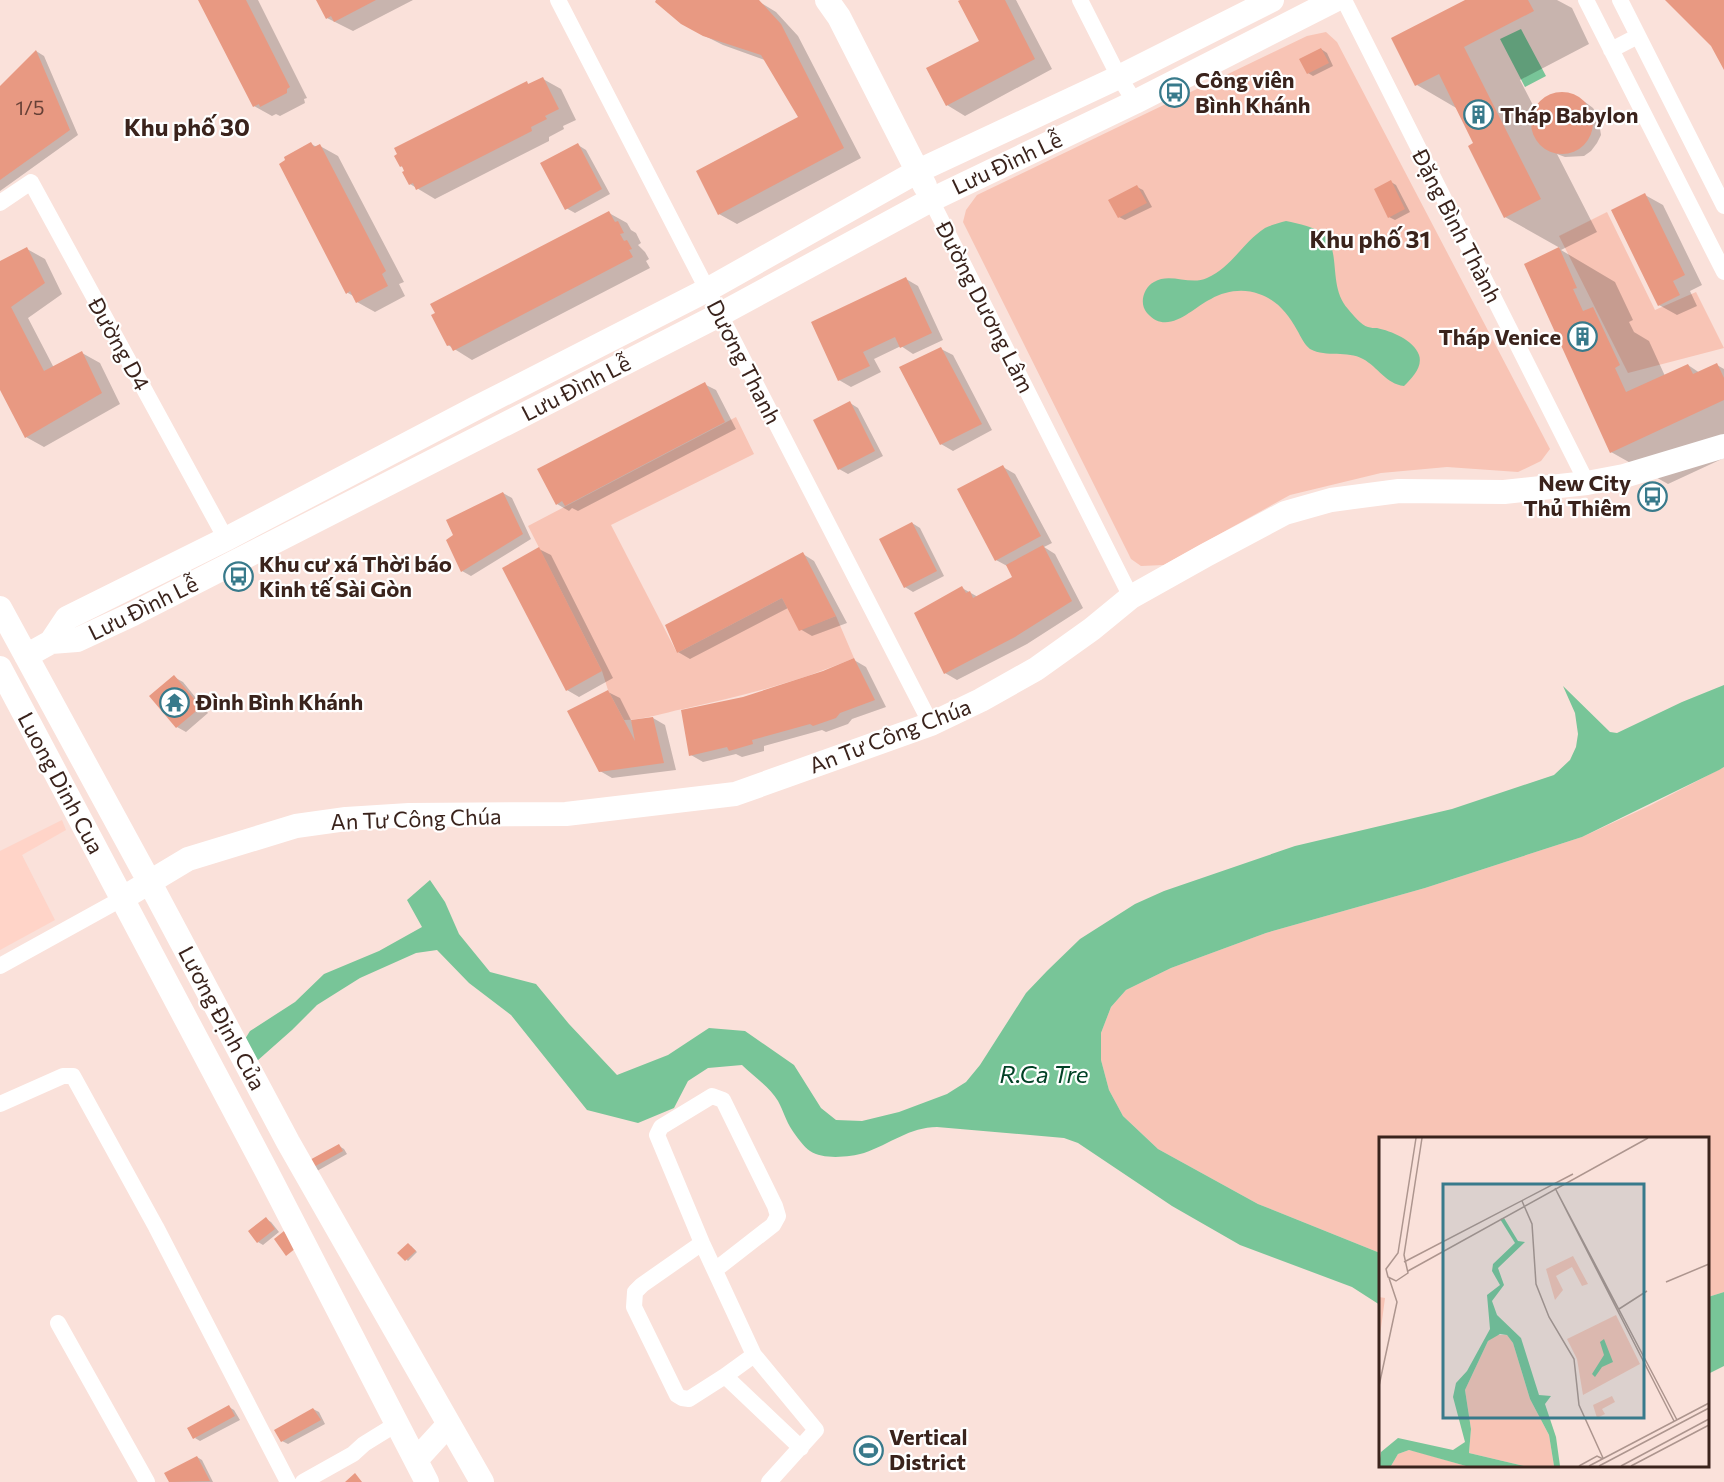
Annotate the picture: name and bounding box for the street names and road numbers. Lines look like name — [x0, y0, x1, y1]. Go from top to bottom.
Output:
street label: Lưu Đình Lễ — [947, 125, 1066, 200]
street label: Đặng Bình Thành — [1407, 143, 1508, 307]
street label: Đường Dương Lâm — [930, 216, 1040, 397]
street label: Đường D4 — [82, 292, 156, 395]
street label: Dương Thanh — [701, 295, 787, 429]
street label: Lưu Đình Lễ — [517, 349, 635, 427]
street label: Lưu Đình Lễ — [84, 569, 202, 646]
street label: An Tư Công Chúa — [805, 692, 974, 779]
street label: Luong Dinh Cua — [13, 707, 110, 858]
street label: An Tư Công Chúa — [330, 802, 502, 835]
street label: Lương Định Của — [173, 941, 272, 1094]

